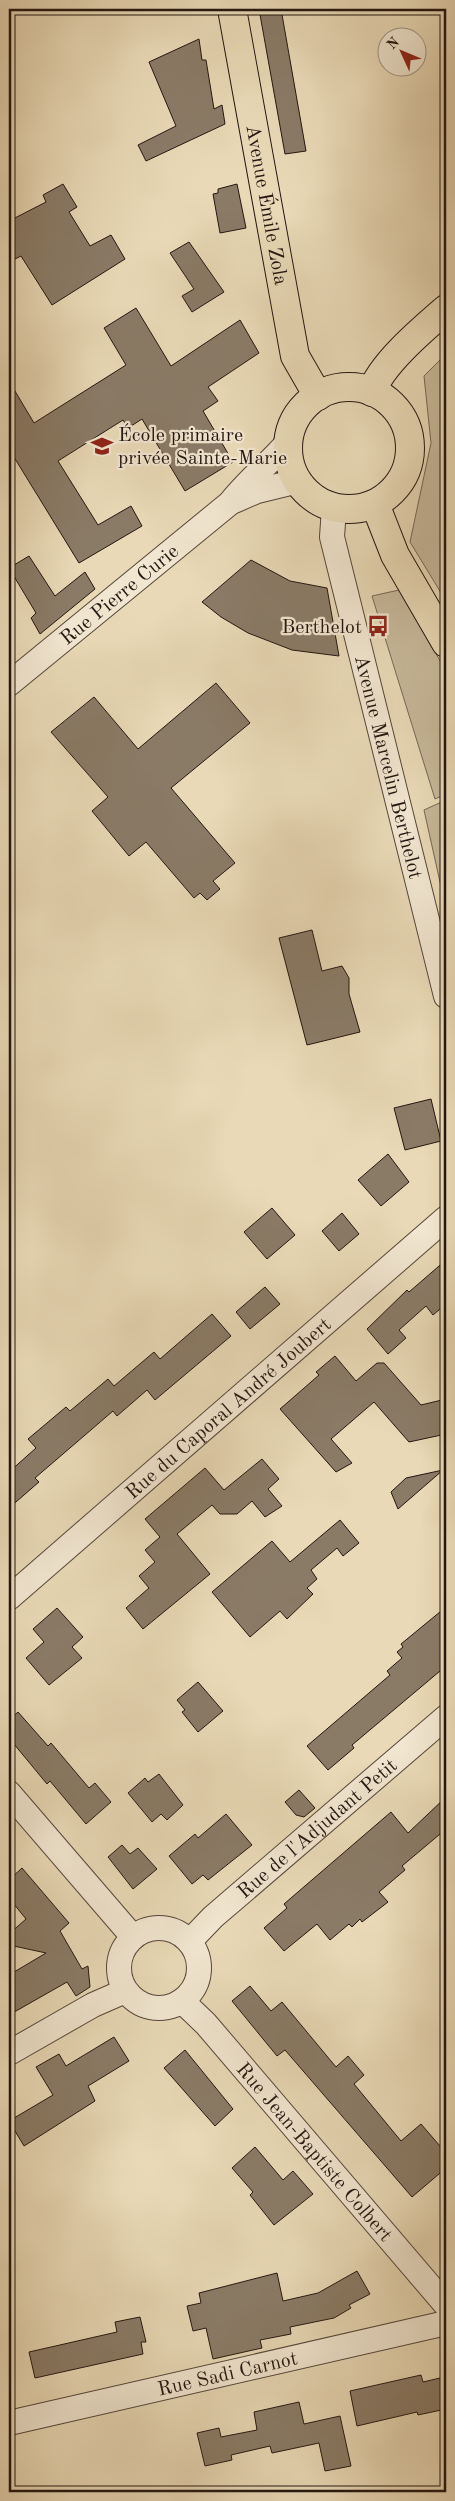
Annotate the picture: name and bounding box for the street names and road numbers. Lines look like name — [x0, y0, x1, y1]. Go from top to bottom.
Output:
street label: Avenue Émile Zola — [241, 123, 290, 287]
street label: Rue Pierre Curie — [57, 542, 183, 650]
street label: Avenue Marcelin Berthelot — [350, 653, 425, 881]
street label: Rue du Caporal André Joubert — [123, 1315, 336, 1504]
street label: Rue de l'Adjudant Petit — [235, 1756, 402, 1903]
street label: Rue Jean-Baptiste Colbert — [232, 2060, 395, 2246]
street label: Rue Sadi Carnot — [156, 2349, 300, 2401]

